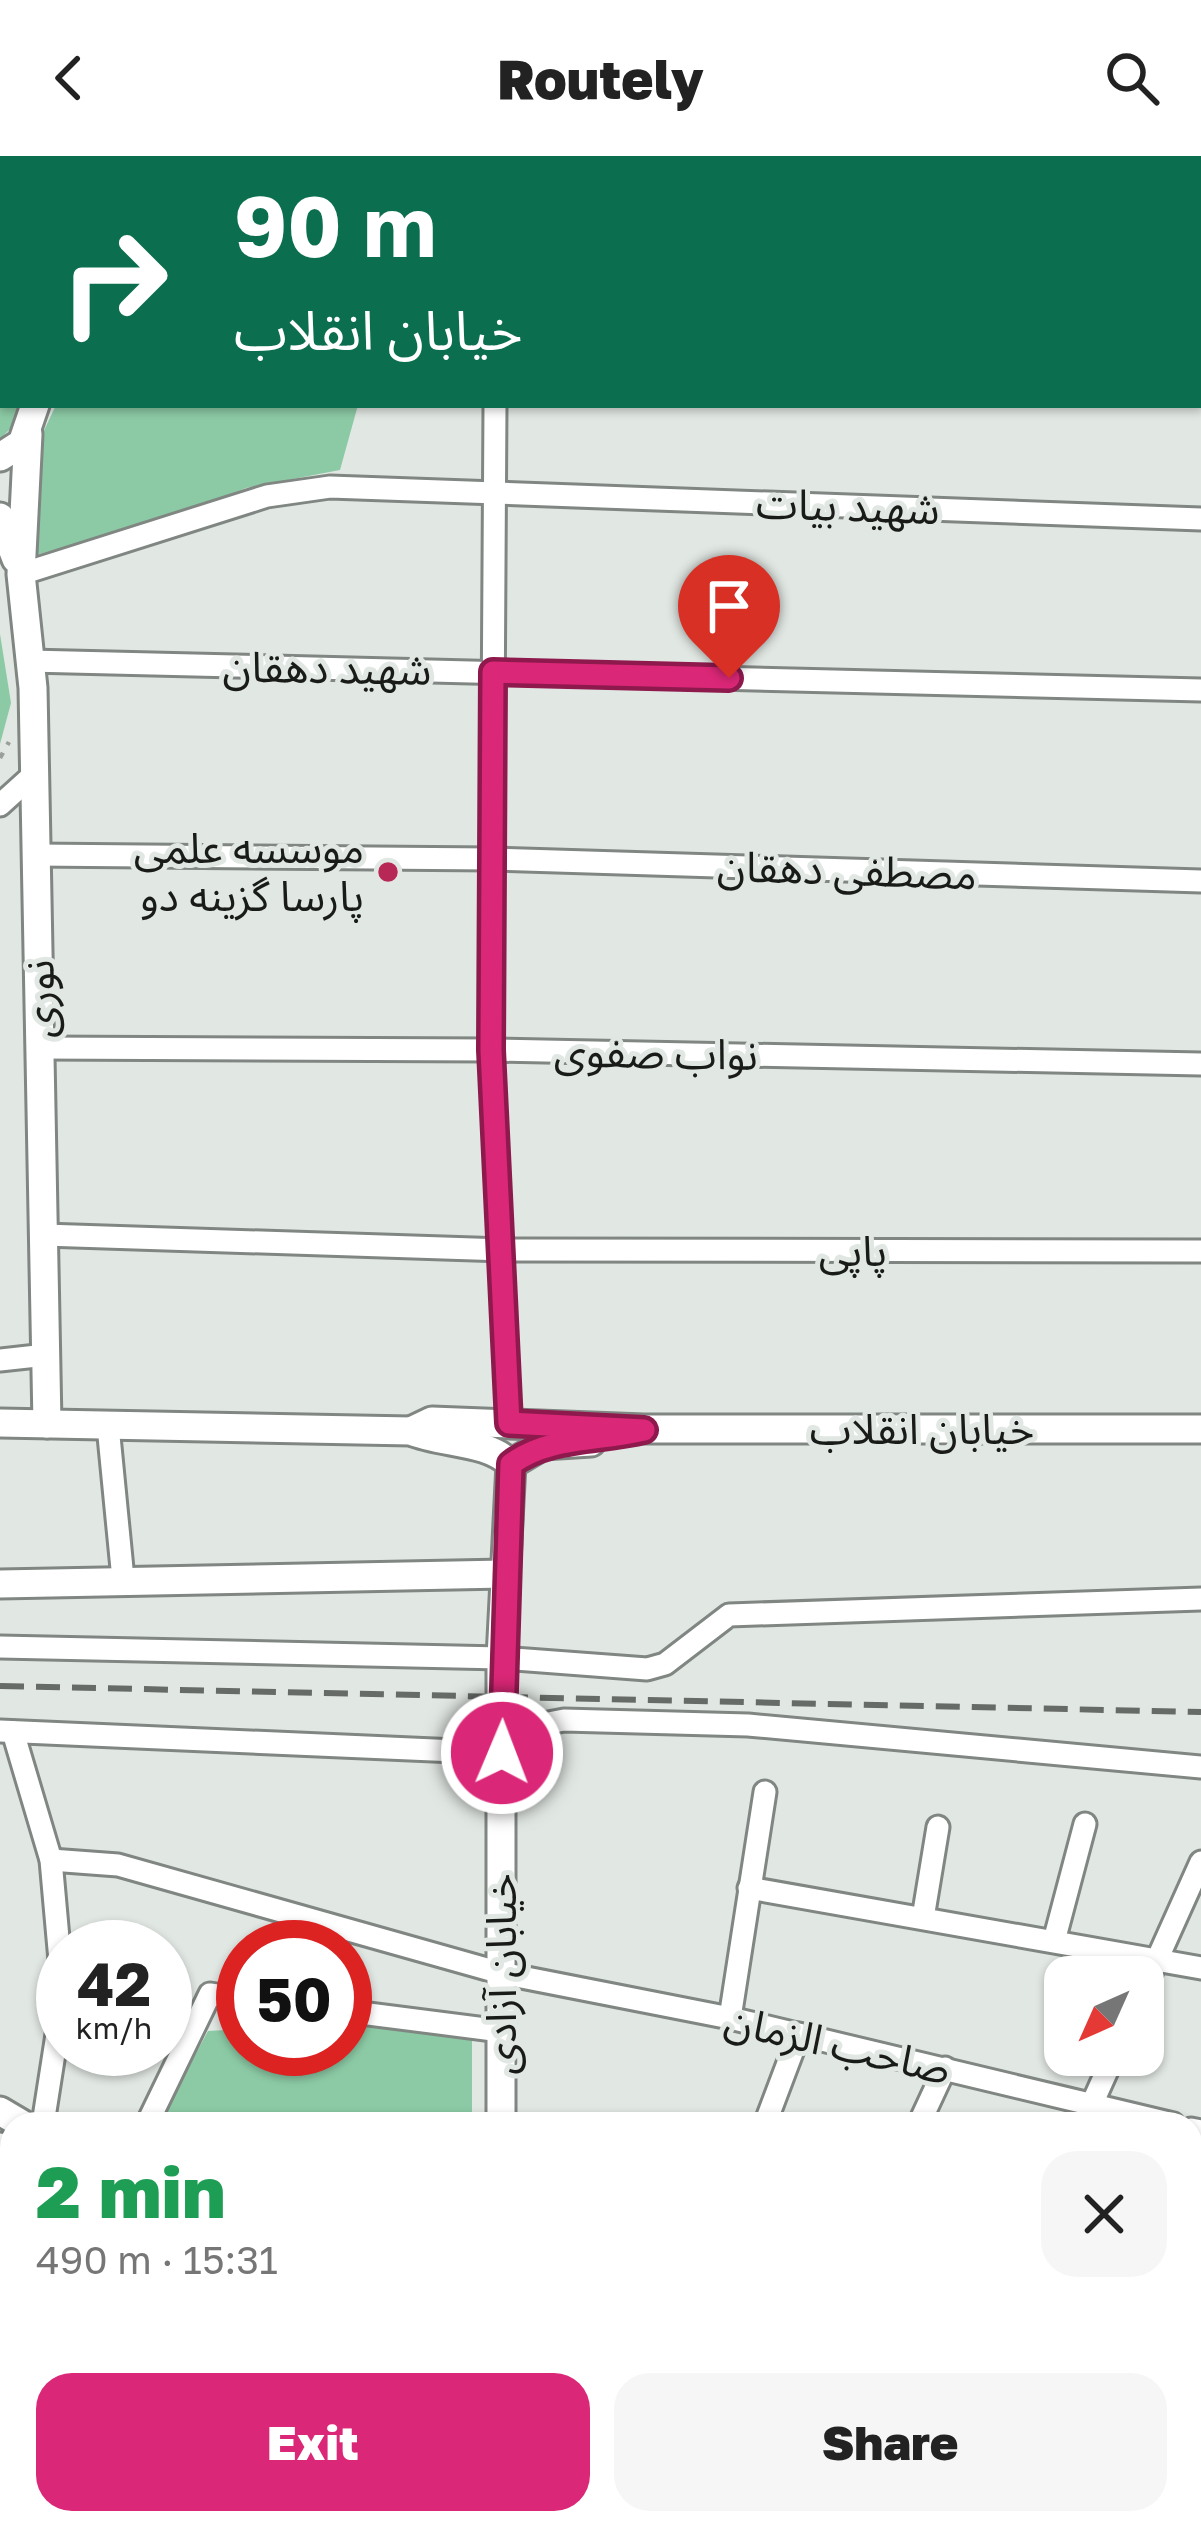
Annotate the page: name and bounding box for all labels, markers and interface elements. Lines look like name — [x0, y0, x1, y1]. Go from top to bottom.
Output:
icon: back — [36, 45, 102, 111]
icon: search — [1099, 45, 1165, 111]
text: Routely — [497, 46, 704, 111]
text: 90 m — [234, 175, 436, 275]
icon: right — [36, 204, 192, 360]
text: خیابان انقلاب — [234, 297, 522, 362]
street label: شهید بیات — [755, 477, 941, 533]
pin — [678, 555, 780, 678]
icon: arrive — [696, 573, 762, 639]
street label: شهید دهقان — [222, 640, 432, 695]
place label: موسسه علمی پارسا گزینه دو — [134, 822, 364, 923]
street label: مصطفی دهقان — [716, 839, 978, 900]
marker: موسسه علمی پارسا گزینه دو — [375, 859, 401, 885]
street label: نوری — [12, 959, 65, 1039]
street label: نواب صفوی — [554, 1025, 758, 1080]
street label: پاپی — [819, 1225, 887, 1278]
street label: خیابان انقلاب — [810, 1403, 1034, 1454]
position arrow — [439, 1690, 565, 1816]
street label: خیابان آزادی — [475, 1873, 526, 2075]
speed limit sign: 50 — [216, 1920, 372, 2076]
text: 42 — [77, 1947, 151, 2019]
north arrow — [1044, 1956, 1164, 2076]
map controls — [1044, 1956, 1164, 2076]
street label: صاحب الزمان — [720, 1993, 956, 2094]
text: km/h — [76, 2010, 152, 2046]
text: 2 min — [36, 2147, 226, 2234]
button: close — [1041, 2151, 1167, 2277]
text: 490 m · 15:31 — [36, 2236, 278, 2283]
button: Exit — [36, 2373, 590, 2511]
button: Share — [614, 2373, 1167, 2511]

